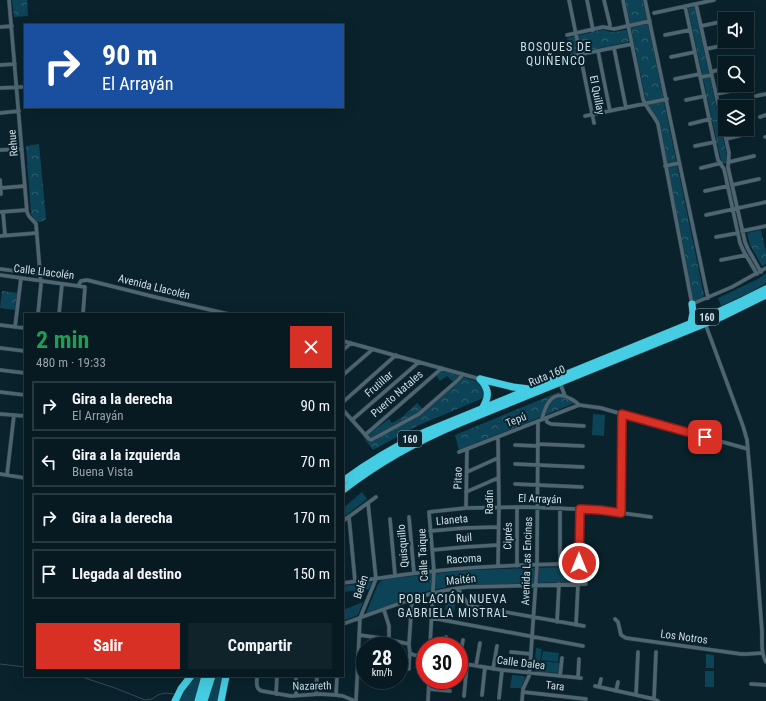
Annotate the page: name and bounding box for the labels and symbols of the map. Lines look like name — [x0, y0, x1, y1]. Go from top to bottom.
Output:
district label: BOSQUES DE QUIÑENCO — [520, 40, 592, 68]
street label: El Quillay — [587, 74, 607, 116]
street label: Rehue — [5, 129, 21, 157]
street label: Calle Llacolén — [13, 262, 75, 282]
street label: Avenida Llacolén — [117, 272, 191, 302]
road number: 160 — [695, 309, 719, 325]
street label: Ruta 160 — [527, 363, 567, 389]
street label: Frutillar — [362, 368, 396, 400]
street label: Puerto Natales — [368, 368, 426, 420]
street label: Tepú — [504, 410, 528, 430]
pin — [688, 420, 722, 454]
road number: 160 — [398, 431, 422, 447]
street label: Pitao — [451, 466, 465, 489]
street label: Radín — [483, 490, 496, 514]
street label: El Arrayán — [518, 492, 562, 506]
street label: Llaneta — [435, 512, 469, 528]
street label: Avenida Las Encinas — [519, 516, 535, 606]
street label: Ciprés — [501, 522, 515, 550]
street label: Quisquillo — [395, 523, 411, 568]
street label: Calle Taique — [415, 528, 431, 582]
street label: Ruil — [455, 531, 473, 545]
position arrow — [558, 542, 600, 584]
street label: Racoma — [446, 551, 482, 567]
street label: Maitén — [445, 572, 477, 588]
street label: Belén — [351, 573, 371, 601]
district label: POBLACIÓN NUEVA GABRIELA MISTRAL — [398, 591, 508, 620]
street label: Los Notros — [659, 627, 709, 647]
speed limit sign: 30 — [416, 637, 468, 689]
street label: Calle Dalea — [496, 654, 546, 672]
street label: Nazareth — [292, 679, 332, 693]
street label: Tara — [545, 679, 565, 693]

